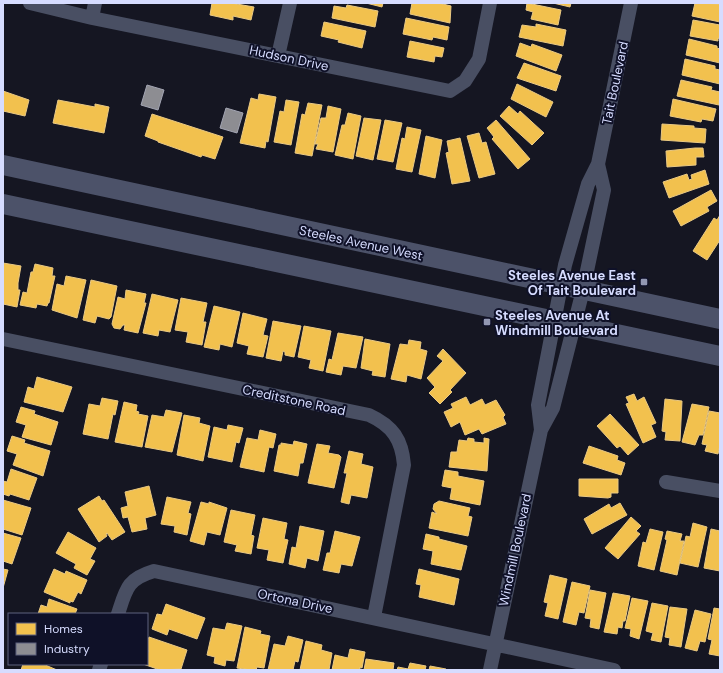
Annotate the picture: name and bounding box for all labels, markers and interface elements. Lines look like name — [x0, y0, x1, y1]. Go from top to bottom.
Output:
street label: Tait Boulevard — [598, 40, 632, 126]
street label: Hudson Drive — [248, 41, 330, 75]
street label: Steeles Avenue West — [298, 222, 424, 264]
place label: Steeles Avenue East Of Tait Boulevard — [508, 267, 636, 299]
marker: Steeles Avenue East Of Tait Boulevard — [639, 277, 649, 287]
place label: Steeles Avenue At Windmill Boulevard — [495, 307, 618, 339]
marker: Steeles Avenue At Windmill Boulevard — [482, 317, 492, 327]
street label: Creditstone Road — [241, 381, 347, 419]
street label: Windmill Boulevard — [495, 492, 535, 608]
street label: Ortona Drive — [256, 585, 334, 617]
legend — [8, 613, 148, 665]
text: Homes — [44, 621, 83, 637]
text: Industry — [44, 641, 90, 657]

